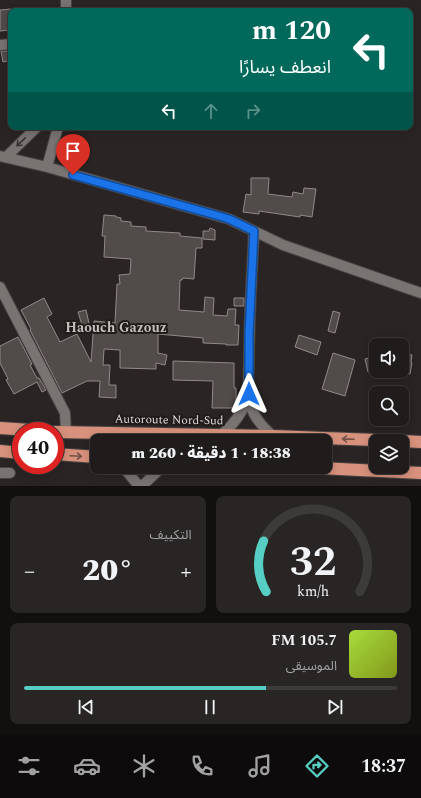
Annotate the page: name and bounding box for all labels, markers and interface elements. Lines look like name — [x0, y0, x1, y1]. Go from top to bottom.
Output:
text: 120 m — [252, 9, 331, 52]
icon: left — [345, 24, 397, 76]
text: انعطف يسارًا — [239, 54, 331, 81]
icon: left — [158, 100, 180, 122]
icon: ahead — [200, 100, 222, 122]
icon: right — [242, 100, 264, 122]
pin — [56, 134, 90, 175]
one-way arrow — [16, 137, 26, 147]
icon: arrive — [62, 140, 84, 162]
district label: Haouch Gazouz — [65, 317, 167, 338]
map controls — [369, 338, 409, 474]
button: sound — [369, 338, 409, 378]
position arrow — [228, 373, 270, 415]
button: search — [369, 386, 409, 426]
street label: Autoroute Nord-Sud — [114, 410, 224, 430]
speed limit sign: 40 — [12, 422, 64, 474]
button: layers — [369, 434, 409, 474]
one-way arrow — [342, 435, 355, 443]
text: 18:38 · 1 دقيقة · 260 m — [131, 442, 291, 465]
one-way arrow — [69, 452, 82, 459]
text: التكييف — [150, 525, 192, 545]
text: 32 — [290, 531, 337, 594]
text: 20° — [82, 548, 133, 594]
text: − — [24, 555, 35, 588]
text: + — [180, 555, 192, 588]
text: km/h — [297, 581, 329, 603]
text: 105.7 FM — [271, 629, 337, 652]
text: الموسيقى — [286, 656, 337, 676]
icon: previous — [75, 696, 97, 718]
icon: pause — [199, 696, 221, 718]
icon: next — [324, 696, 346, 718]
icon: filters — [15, 752, 43, 780]
icon: car — [73, 752, 101, 780]
icon: climate — [130, 752, 158, 780]
icon: phone — [188, 752, 216, 780]
icon: music — [246, 752, 274, 780]
icon: directions — [303, 752, 331, 780]
text: 18:37 — [361, 753, 406, 780]

